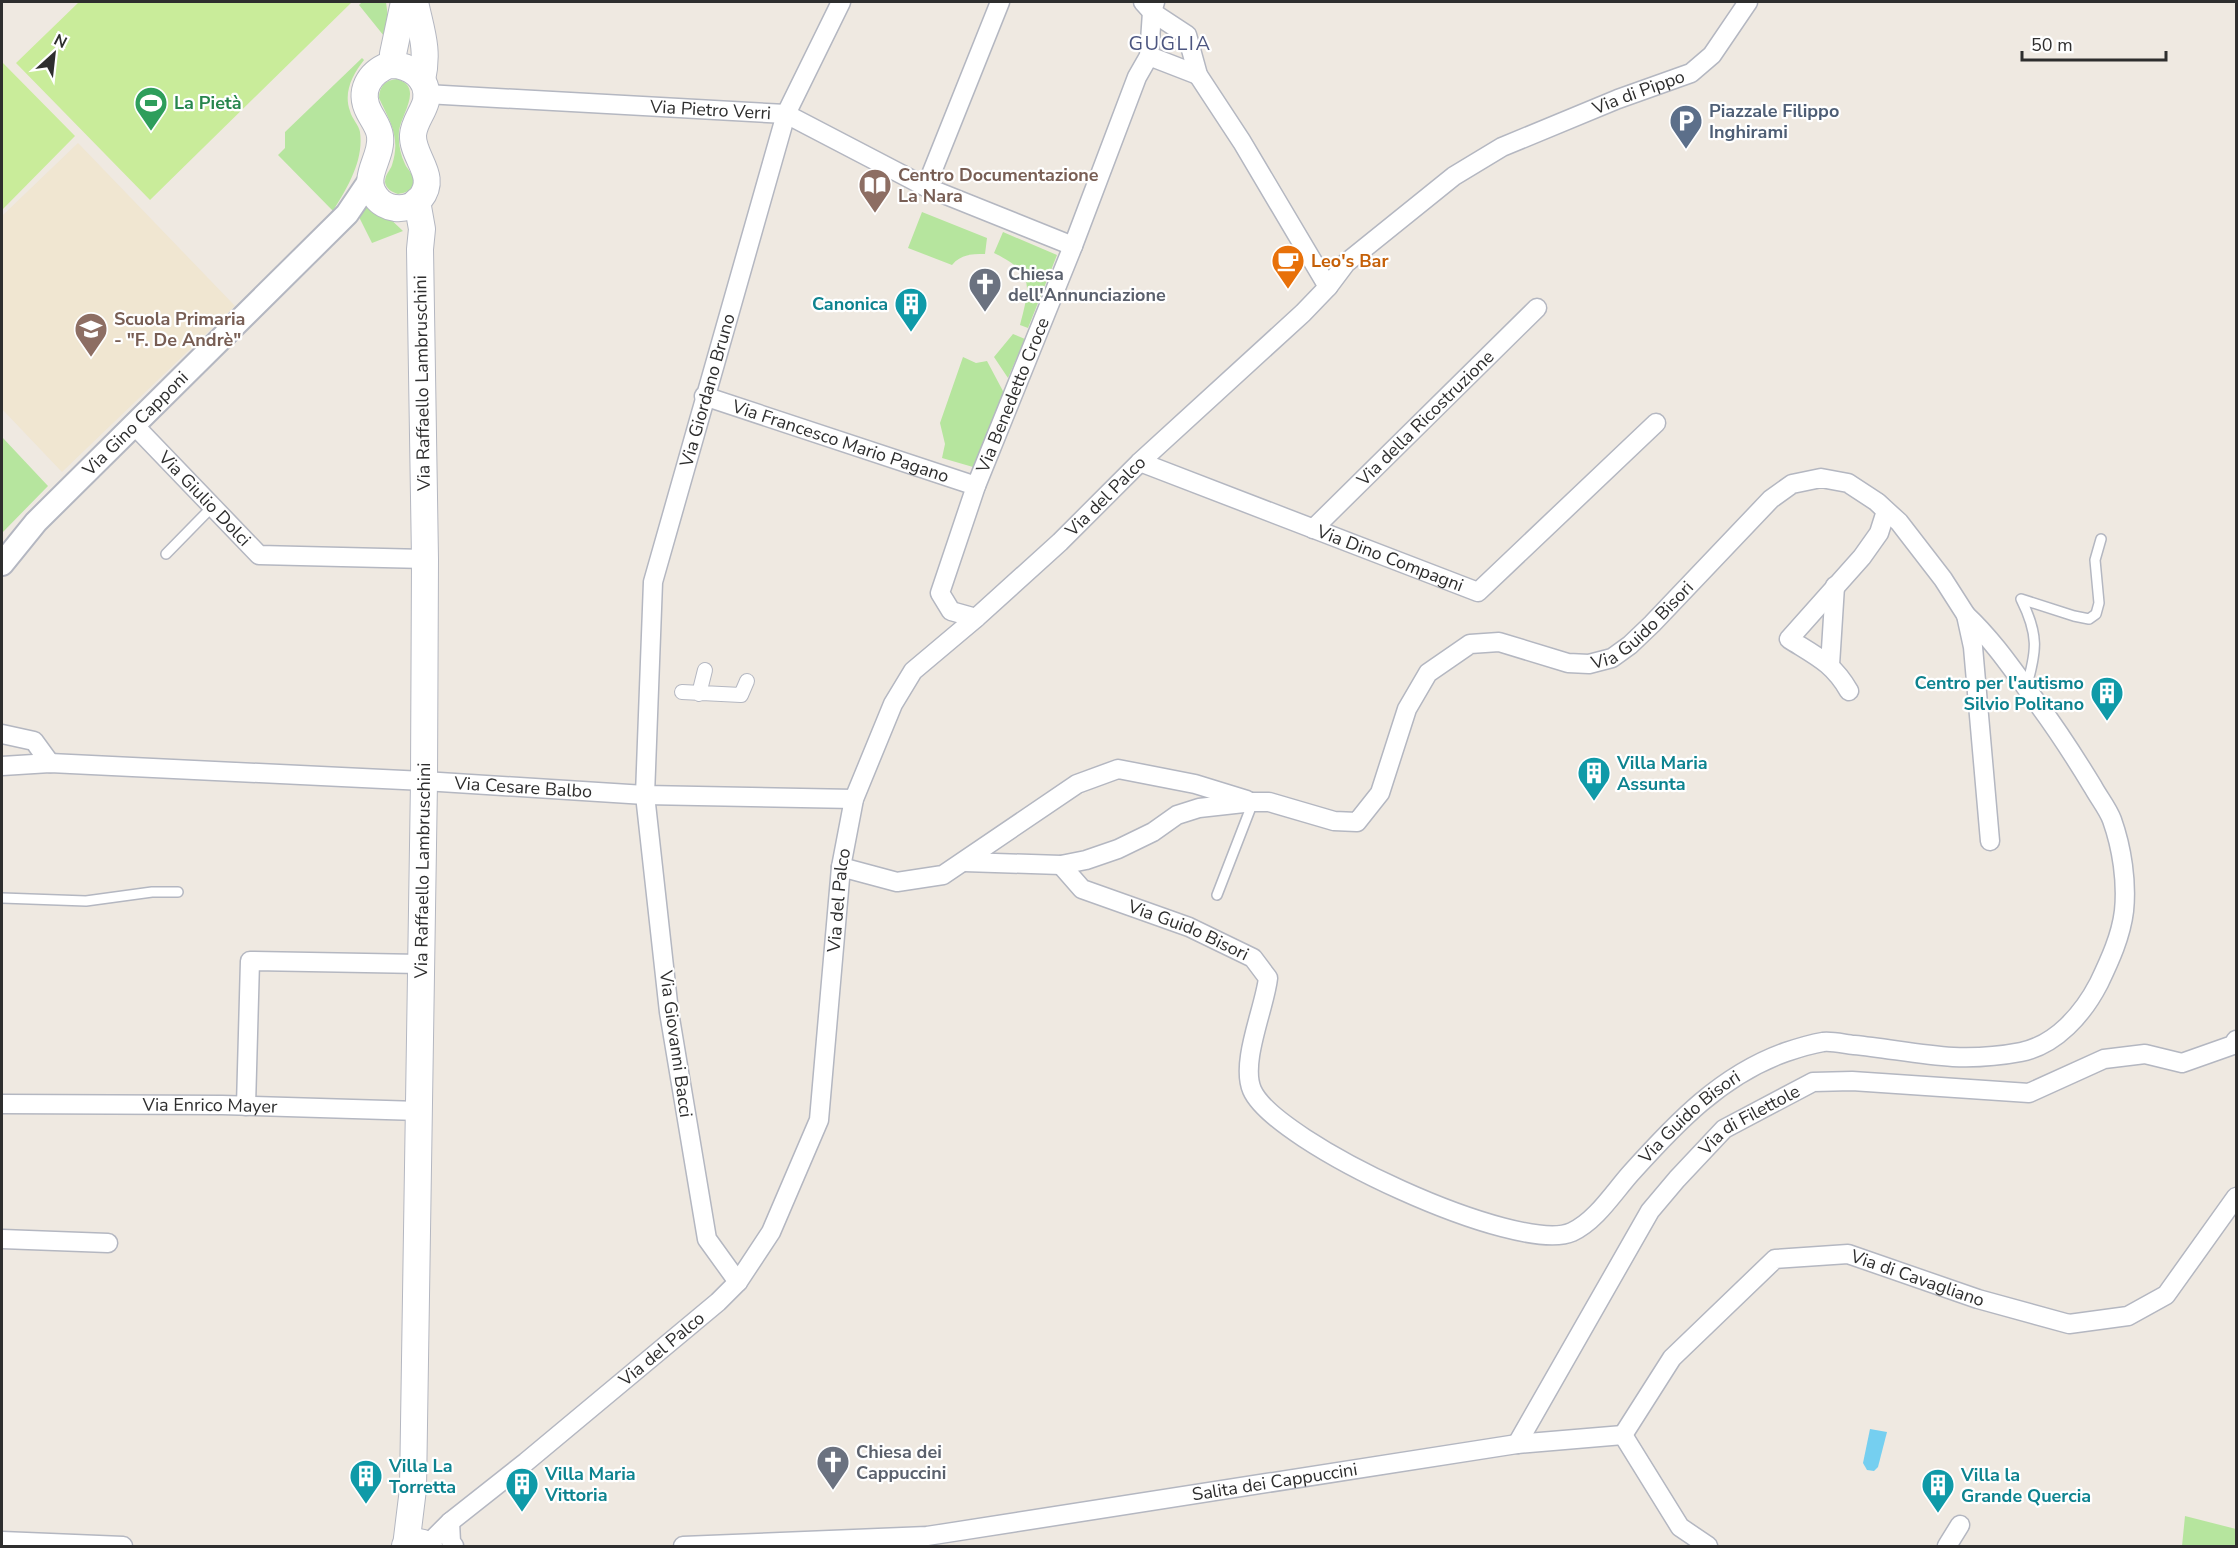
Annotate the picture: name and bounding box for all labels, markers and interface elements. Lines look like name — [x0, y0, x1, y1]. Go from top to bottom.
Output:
north arrow — [24, 24, 84, 84]
scale bar — [2022, 24, 2166, 62]
text: N — [50, 29, 71, 54]
district label: GUGLIA — [1128, 30, 1212, 57]
text: 50 m — [2031, 33, 2073, 57]
street label: Via di Pippo — [1588, 64, 1688, 121]
sports icon: La Pietà — [133, 85, 169, 132]
place label: La Pietà — [174, 91, 242, 115]
street label: Via Pietro Verri — [648, 94, 772, 125]
place label: Piazzale Filippo Inghirami — [1709, 99, 1839, 144]
parking icon: Piazzale Filippo Inghirami — [1668, 103, 1704, 150]
place label: Centro Documentazione La Nara — [898, 163, 1099, 208]
library icon: Centro Documentazione La Nara — [857, 167, 893, 214]
cafe icon: Leo's Bar — [1270, 243, 1306, 290]
place label: Leo's Bar — [1311, 249, 1388, 273]
place label: Chiesa dell'Annunciazione — [1008, 262, 1166, 307]
church icon: Chiesa dell'Annunciazione — [967, 266, 1003, 313]
street label: Via Raffaello Lambruschini — [408, 275, 436, 492]
building icon: Canonica — [893, 286, 929, 333]
place label: Canonica — [812, 292, 888, 316]
place label: Scuola Primaria - "F. De Andrè" — [114, 307, 245, 352]
school or university icon: Scuola Primaria - "F. De Andrè" — [73, 311, 109, 358]
street label: Via Giordano Bruno — [674, 311, 741, 471]
street label: Via Benedetto Croce — [970, 314, 1055, 477]
street label: Via della Ricostruzione — [1351, 345, 1499, 492]
street label: Via Gino Capponi — [77, 366, 194, 482]
street label: Via Francesco Mario Pagano — [728, 394, 952, 488]
street label: Via Giulio Dolci — [153, 445, 256, 551]
street label: Via del Palco — [1059, 451, 1151, 543]
street label: Via Dino Compagni — [1312, 519, 1467, 597]
street label: Via Guido Bisori — [1587, 576, 1699, 675]
place label: Centro per l'autismo Silvio Politano — [1915, 671, 2084, 716]
building icon: Centro per l'autismo Silvio Politano — [2089, 675, 2125, 722]
place label: Villa Maria Assunta — [1616, 751, 1708, 796]
building icon: Villa Maria Assunta — [1576, 755, 1612, 802]
street label: Via Raffaello Lambruschini — [409, 762, 436, 980]
street label: Via Cesare Balbo — [453, 771, 593, 804]
street label: Via del Palco — [822, 846, 856, 954]
street label: Via Guido Bisori — [1124, 894, 1253, 966]
street label: Via Giovanni Bacci — [654, 968, 698, 1119]
street label: Via Guido Bisori — [1633, 1065, 1745, 1169]
street label: Via di Filettole — [1693, 1079, 1804, 1161]
street label: Via Enrico Mayer — [141, 1093, 278, 1119]
street label: Via di Cavagliano — [1847, 1244, 1987, 1312]
street label: Via del Palco — [613, 1306, 710, 1392]
place label: Chiesa dei Cappuccini — [856, 1440, 946, 1485]
church icon: Chiesa dei Cappuccini — [815, 1444, 851, 1491]
place label: Villa La Torretta — [388, 1454, 456, 1499]
street label: Salita dei Cappuccini — [1190, 1457, 1359, 1507]
building icon: Villa La Torretta — [348, 1458, 384, 1505]
place label: Villa Maria Vittoria — [544, 1462, 636, 1507]
place label: Villa la Grande Quercia — [1960, 1463, 2091, 1508]
building icon: Villa Maria Vittoria — [504, 1466, 540, 1513]
building icon: Villa la Grande Quercia — [1920, 1467, 1956, 1514]

